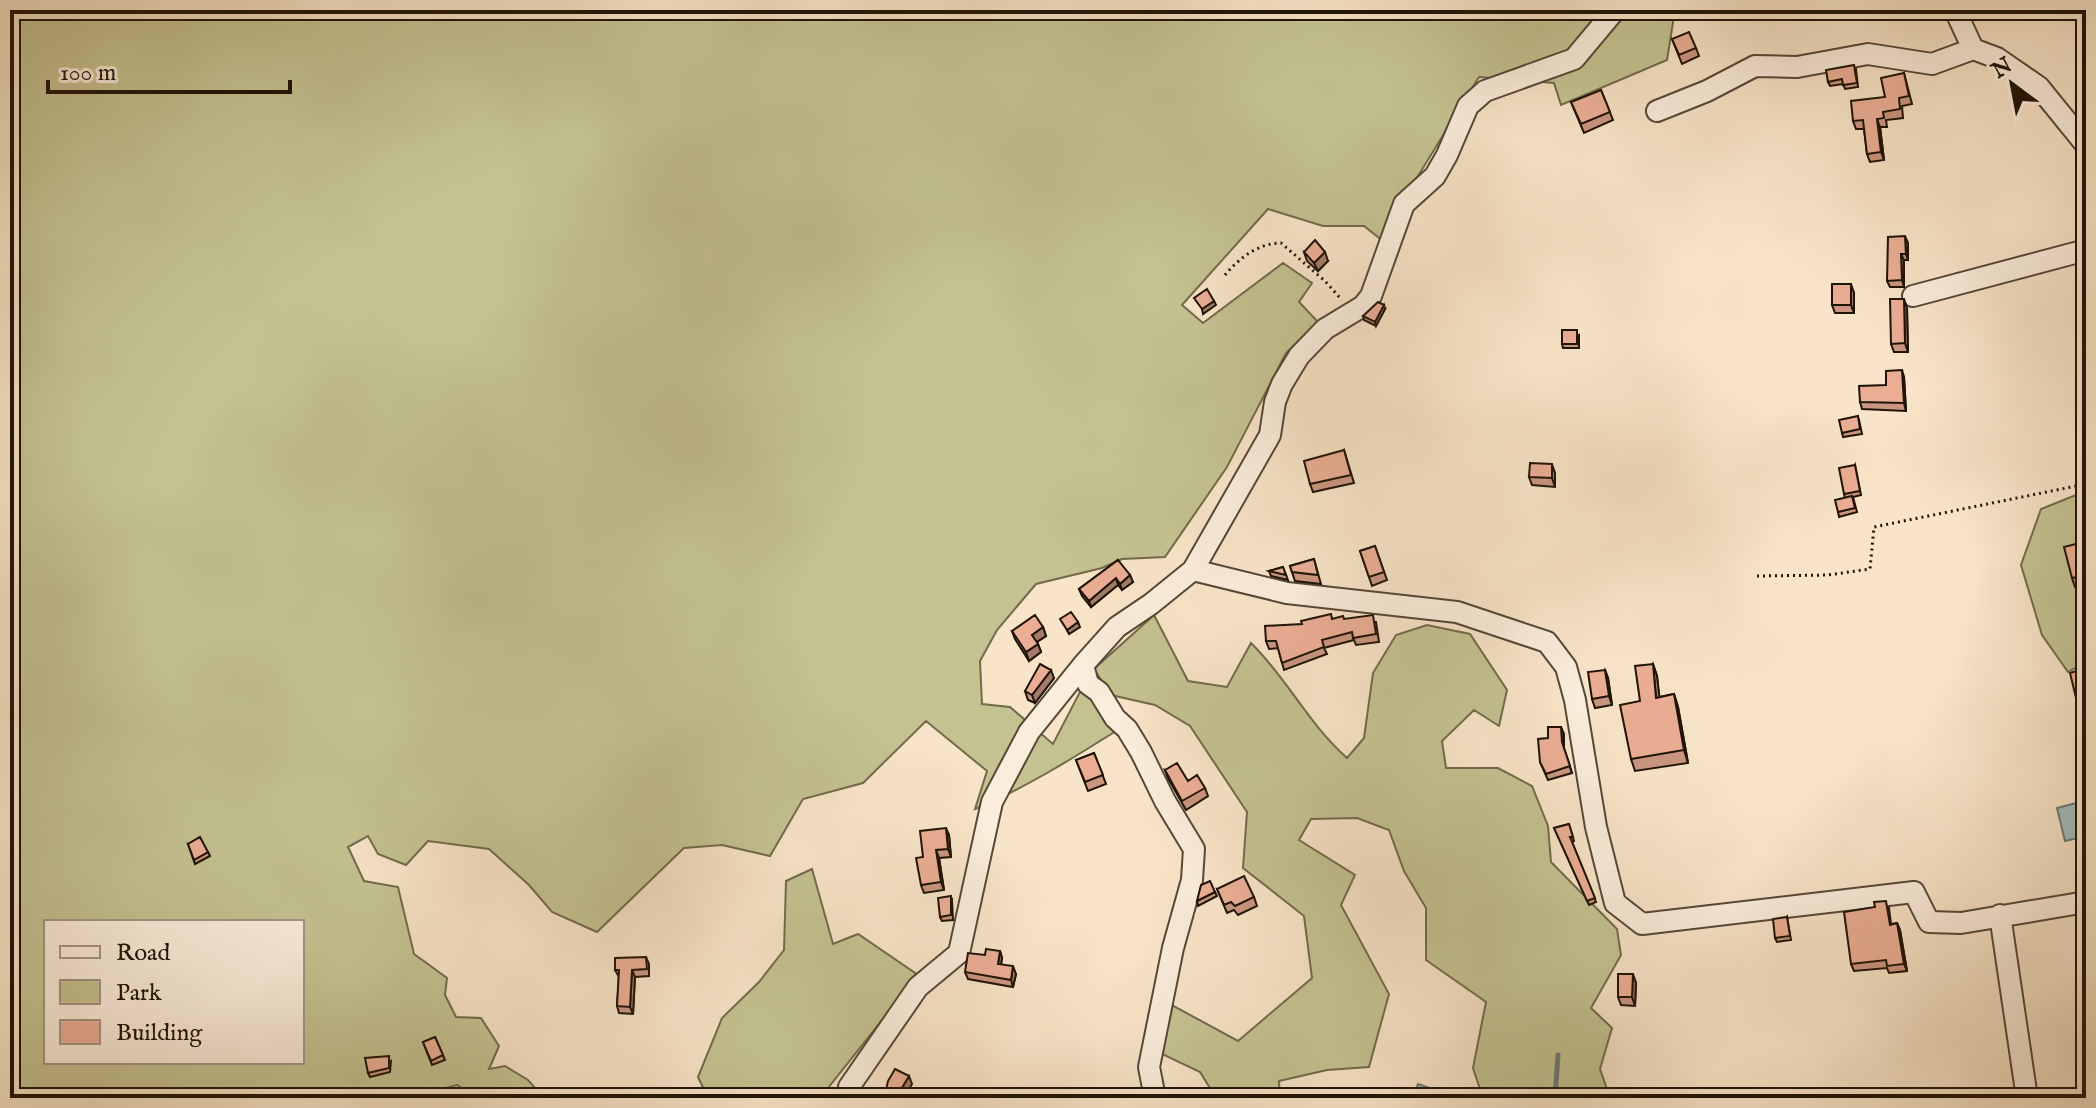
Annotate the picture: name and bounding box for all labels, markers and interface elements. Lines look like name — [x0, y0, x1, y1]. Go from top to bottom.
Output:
scale bar — [48, 44, 290, 94]
north arrow — [1972, 44, 2052, 124]
text: N — [1986, 52, 2018, 86]
text: 100 m — [60, 58, 116, 89]
legend — [44, 920, 304, 1064]
text: Road — [116, 938, 170, 969]
text: Park — [116, 978, 162, 1009]
text: Building — [116, 1018, 203, 1049]

